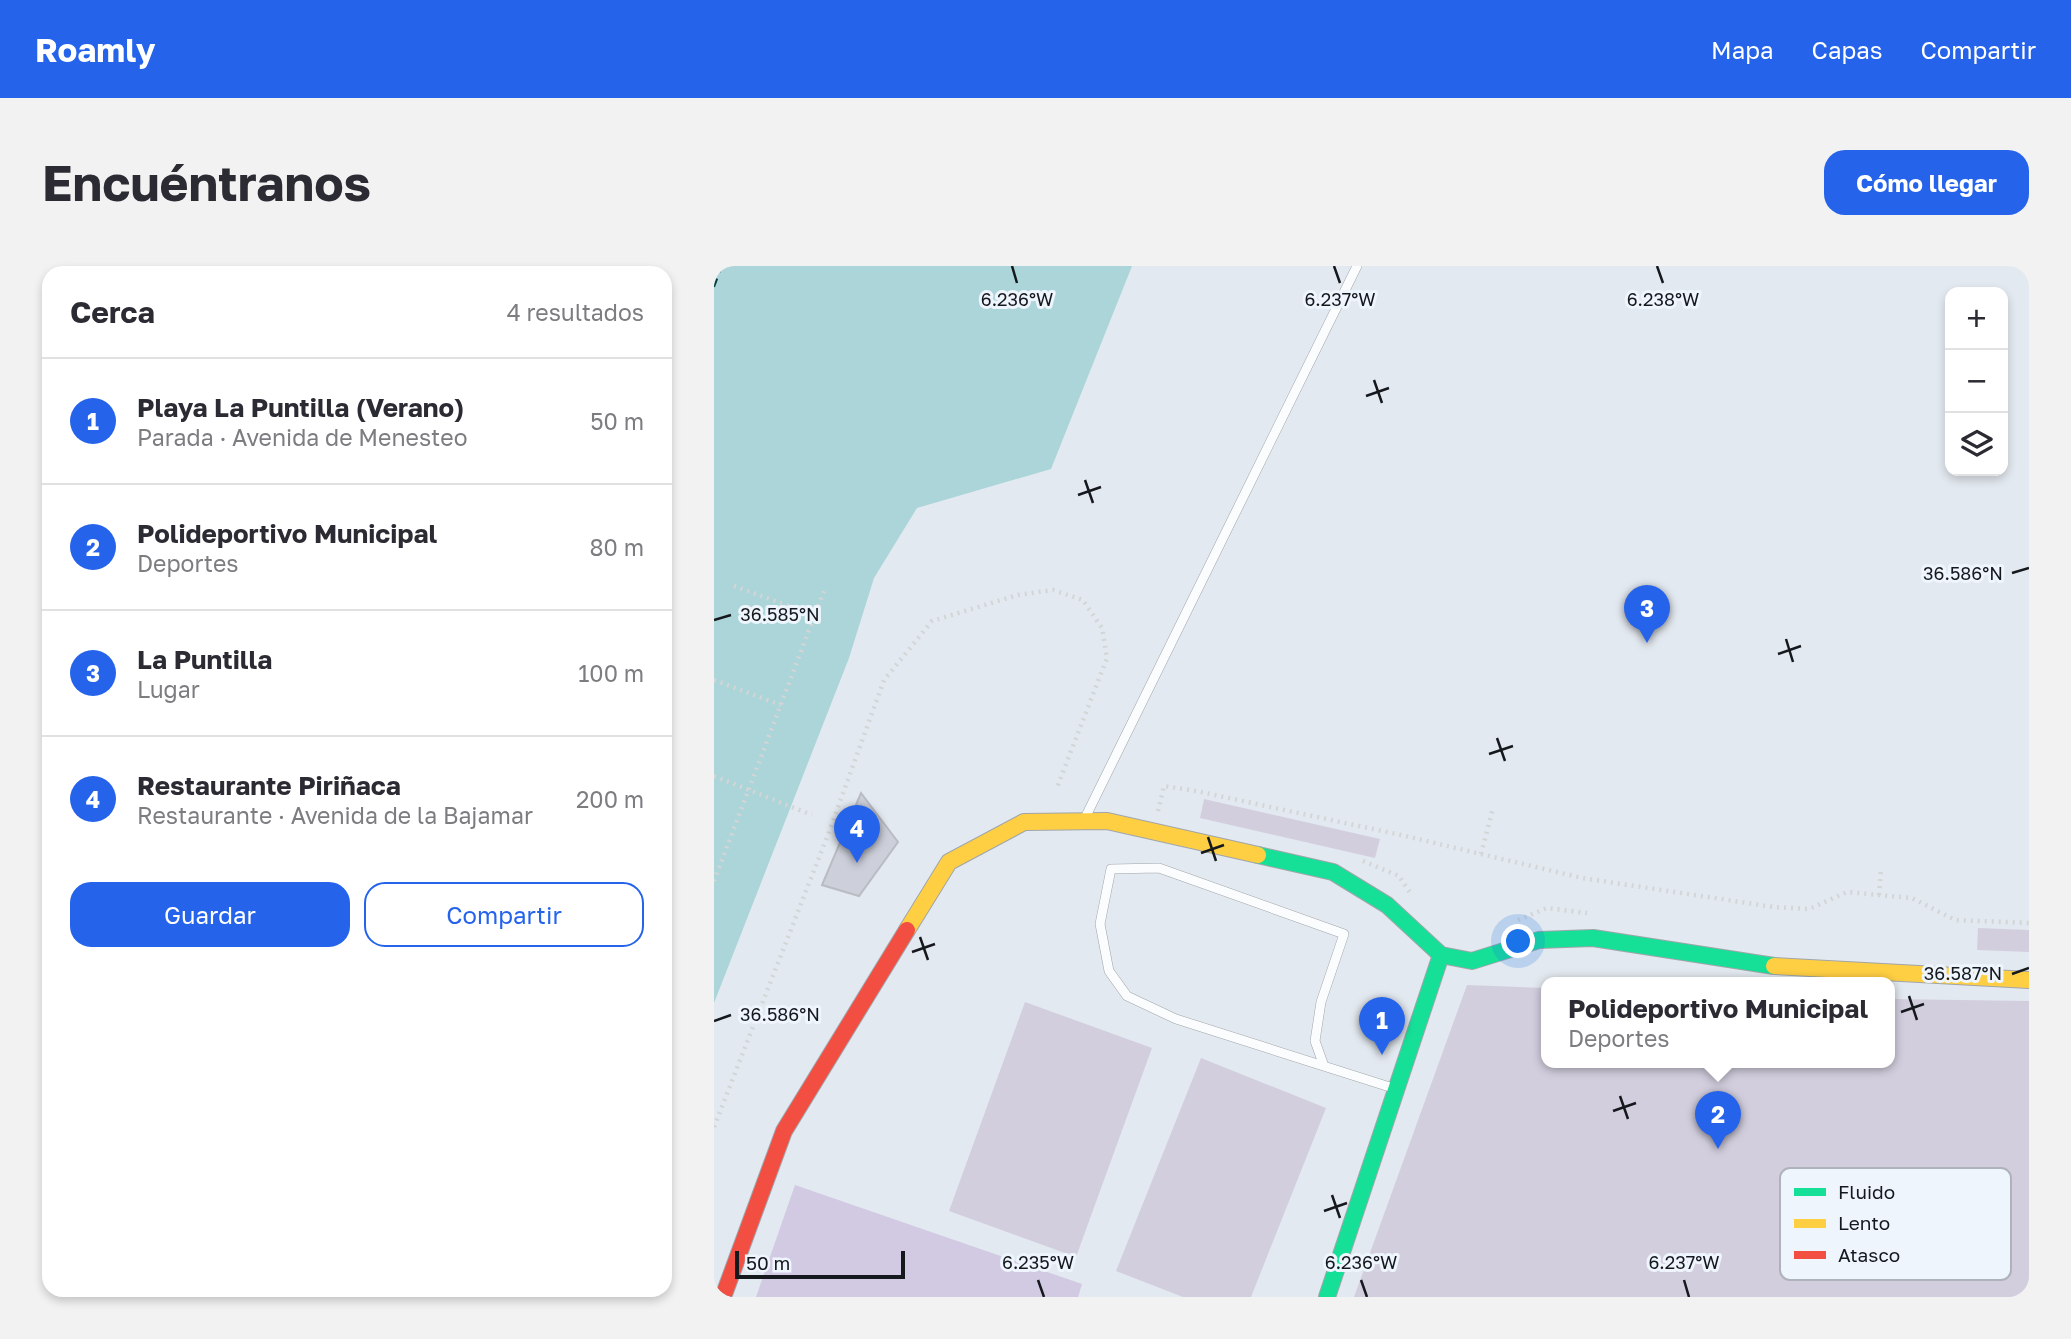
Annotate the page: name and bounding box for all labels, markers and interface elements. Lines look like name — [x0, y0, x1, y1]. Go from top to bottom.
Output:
text: Roamly — [35, 30, 155, 69]
text: Mapa — [1711, 35, 1774, 64]
text: Capas — [1812, 35, 1882, 64]
text: Compartir — [1920, 35, 2036, 64]
button: Cómo llegar — [1824, 150, 2029, 215]
text: Encuéntranos — [42, 153, 371, 212]
map controls — [1945, 287, 2008, 476]
button: + — [1945, 287, 2008, 350]
text: 6.236°W — [981, 288, 1053, 310]
text: 6.237°W — [1304, 288, 1376, 310]
text: 6.238°W — [1627, 288, 1699, 310]
text: Cerca — [70, 294, 155, 330]
text: 4 resultados — [507, 298, 644, 326]
button: − — [1945, 350, 2008, 413]
text: Playa La Puntilla (Verano) — [137, 392, 464, 423]
text: 1 — [87, 407, 99, 435]
text: 50 m — [590, 407, 644, 435]
button: layers — [1945, 413, 2008, 476]
text: Parada · Avenida de Menesteo — [137, 423, 467, 451]
text: Polideportivo Municipal — [137, 518, 437, 549]
text: 2 — [86, 533, 100, 561]
text: 80 m — [590, 533, 644, 561]
text: Deportes — [137, 549, 239, 577]
text: 36.586°N — [1923, 562, 2003, 584]
pin: 3 — [1624, 585, 1670, 643]
text: 36.585°N — [740, 603, 820, 625]
text: La Puntilla — [137, 644, 272, 675]
text: 3 — [86, 659, 100, 687]
text: 100 m — [578, 659, 644, 687]
text: Lugar — [137, 675, 200, 703]
text: Restaurante Piriñaca — [137, 770, 401, 801]
text: 4 — [86, 785, 100, 813]
text: 200 m — [576, 785, 644, 813]
text: Restaurante · Avenida de la Bajamar — [137, 801, 533, 829]
pin: 4 — [834, 805, 880, 863]
button: Guardar — [70, 882, 350, 947]
button: Compartir — [364, 882, 644, 947]
your location — [1501, 924, 1535, 958]
text: 36.587°N — [1924, 962, 2002, 984]
popup — [1541, 977, 1895, 1068]
text: Polideportivo Municipal — [1568, 993, 1868, 1024]
pin: 1 — [1359, 997, 1405, 1055]
text: 36.586°N — [740, 1003, 820, 1025]
text: Deportes — [1568, 1024, 1669, 1052]
pin: 2 — [1695, 1091, 1741, 1149]
legend — [1780, 1168, 2011, 1280]
text: Fluido — [1838, 1180, 1895, 1203]
text: Lento — [1838, 1211, 1890, 1234]
text: Atasco — [1838, 1243, 1900, 1266]
scale bar — [735, 1248, 905, 1280]
text: 50 m — [746, 1251, 790, 1274]
text: 6.235°W — [1002, 1251, 1074, 1273]
text: 6.236°W — [1325, 1251, 1397, 1273]
text: 6.237°W — [1648, 1251, 1720, 1273]

